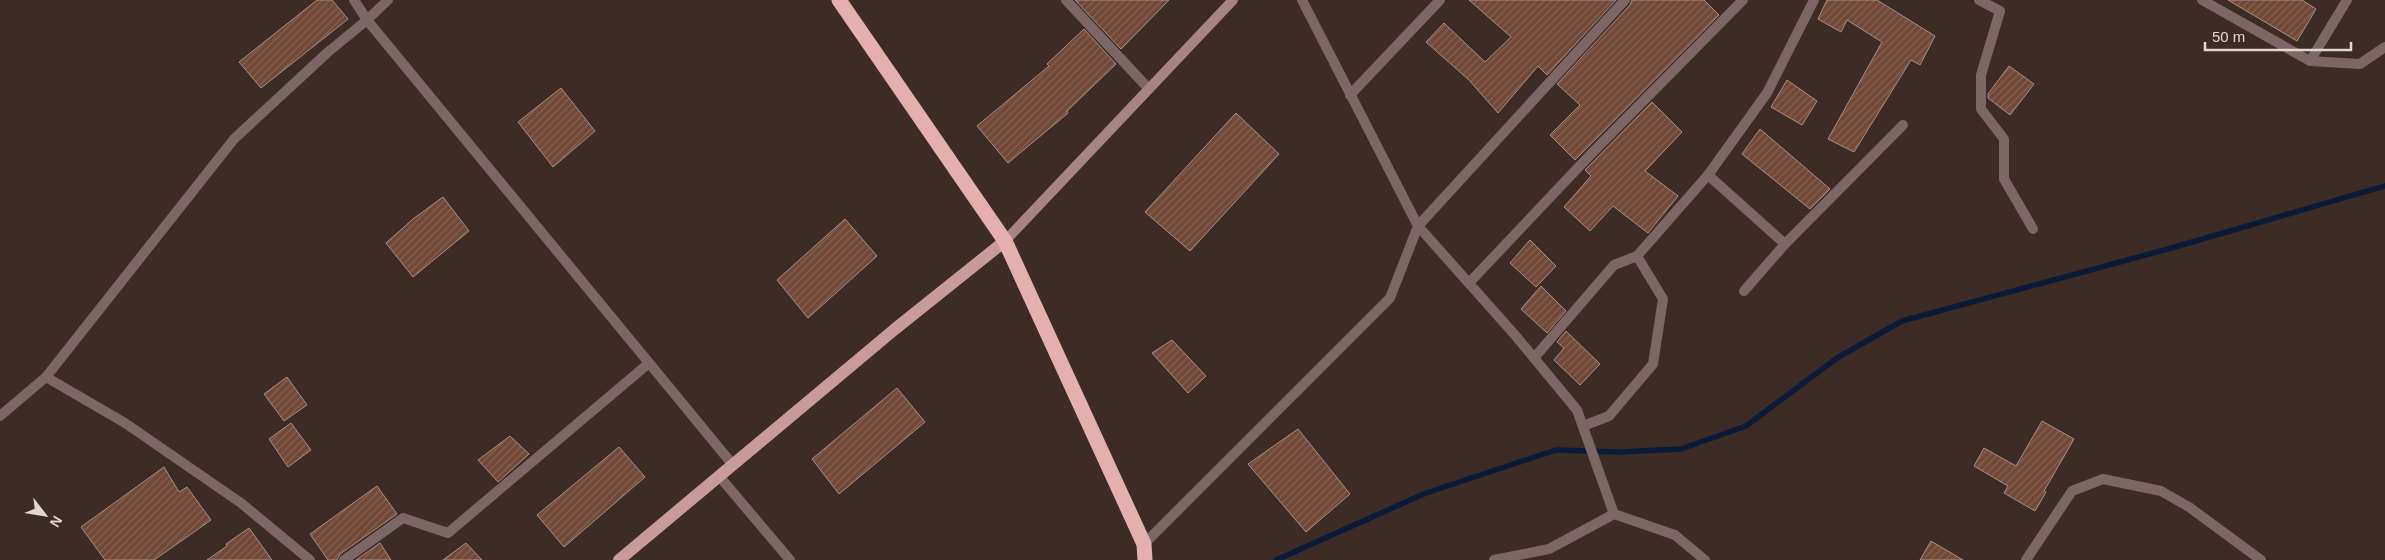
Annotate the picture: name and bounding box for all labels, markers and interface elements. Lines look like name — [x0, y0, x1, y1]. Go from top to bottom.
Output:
scale bar — [2205, 20, 2351, 52]
text: 50 m — [2212, 28, 2245, 45]
north arrow — [20, 490, 70, 540]
text: N — [47, 513, 66, 530]

